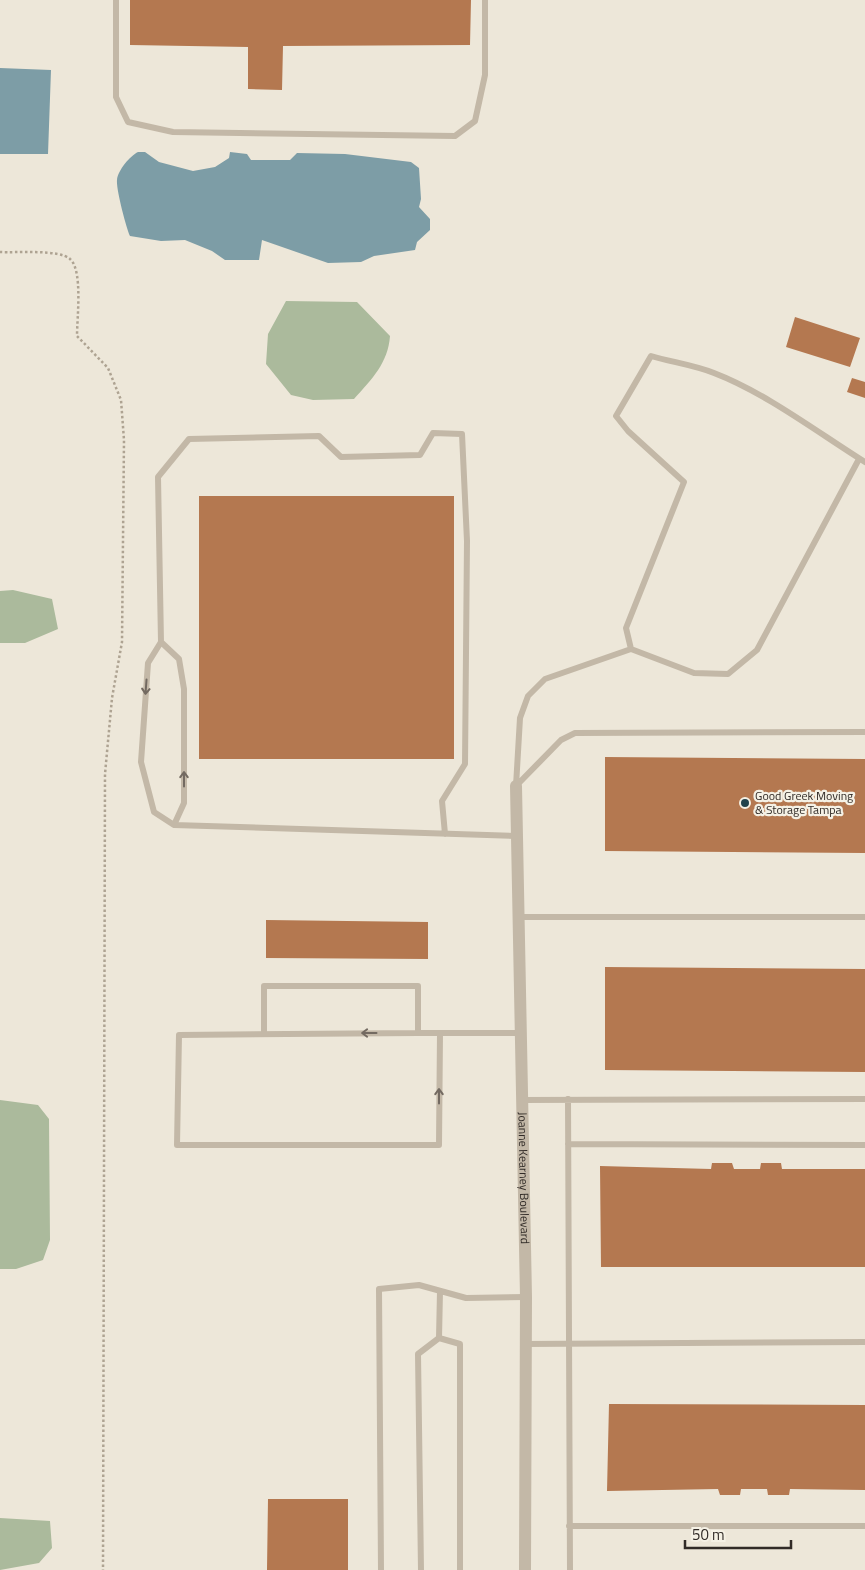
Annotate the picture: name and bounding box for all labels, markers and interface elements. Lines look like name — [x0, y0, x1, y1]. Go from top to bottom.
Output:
one-way arrow — [142, 678, 151, 694]
one-way arrow — [179, 771, 189, 788]
place label: Good Greek Moving & Storage Tampa — [755, 786, 853, 819]
marker: Good Greek Moving & Storage Tampa — [739, 797, 751, 809]
one-way arrow — [361, 1028, 378, 1038]
one-way arrow — [434, 1089, 444, 1105]
street label: Joanne Kearney Boulevard — [513, 1112, 535, 1244]
scale bar — [685, 1518, 791, 1550]
text: 50 m — [692, 1523, 725, 1546]

